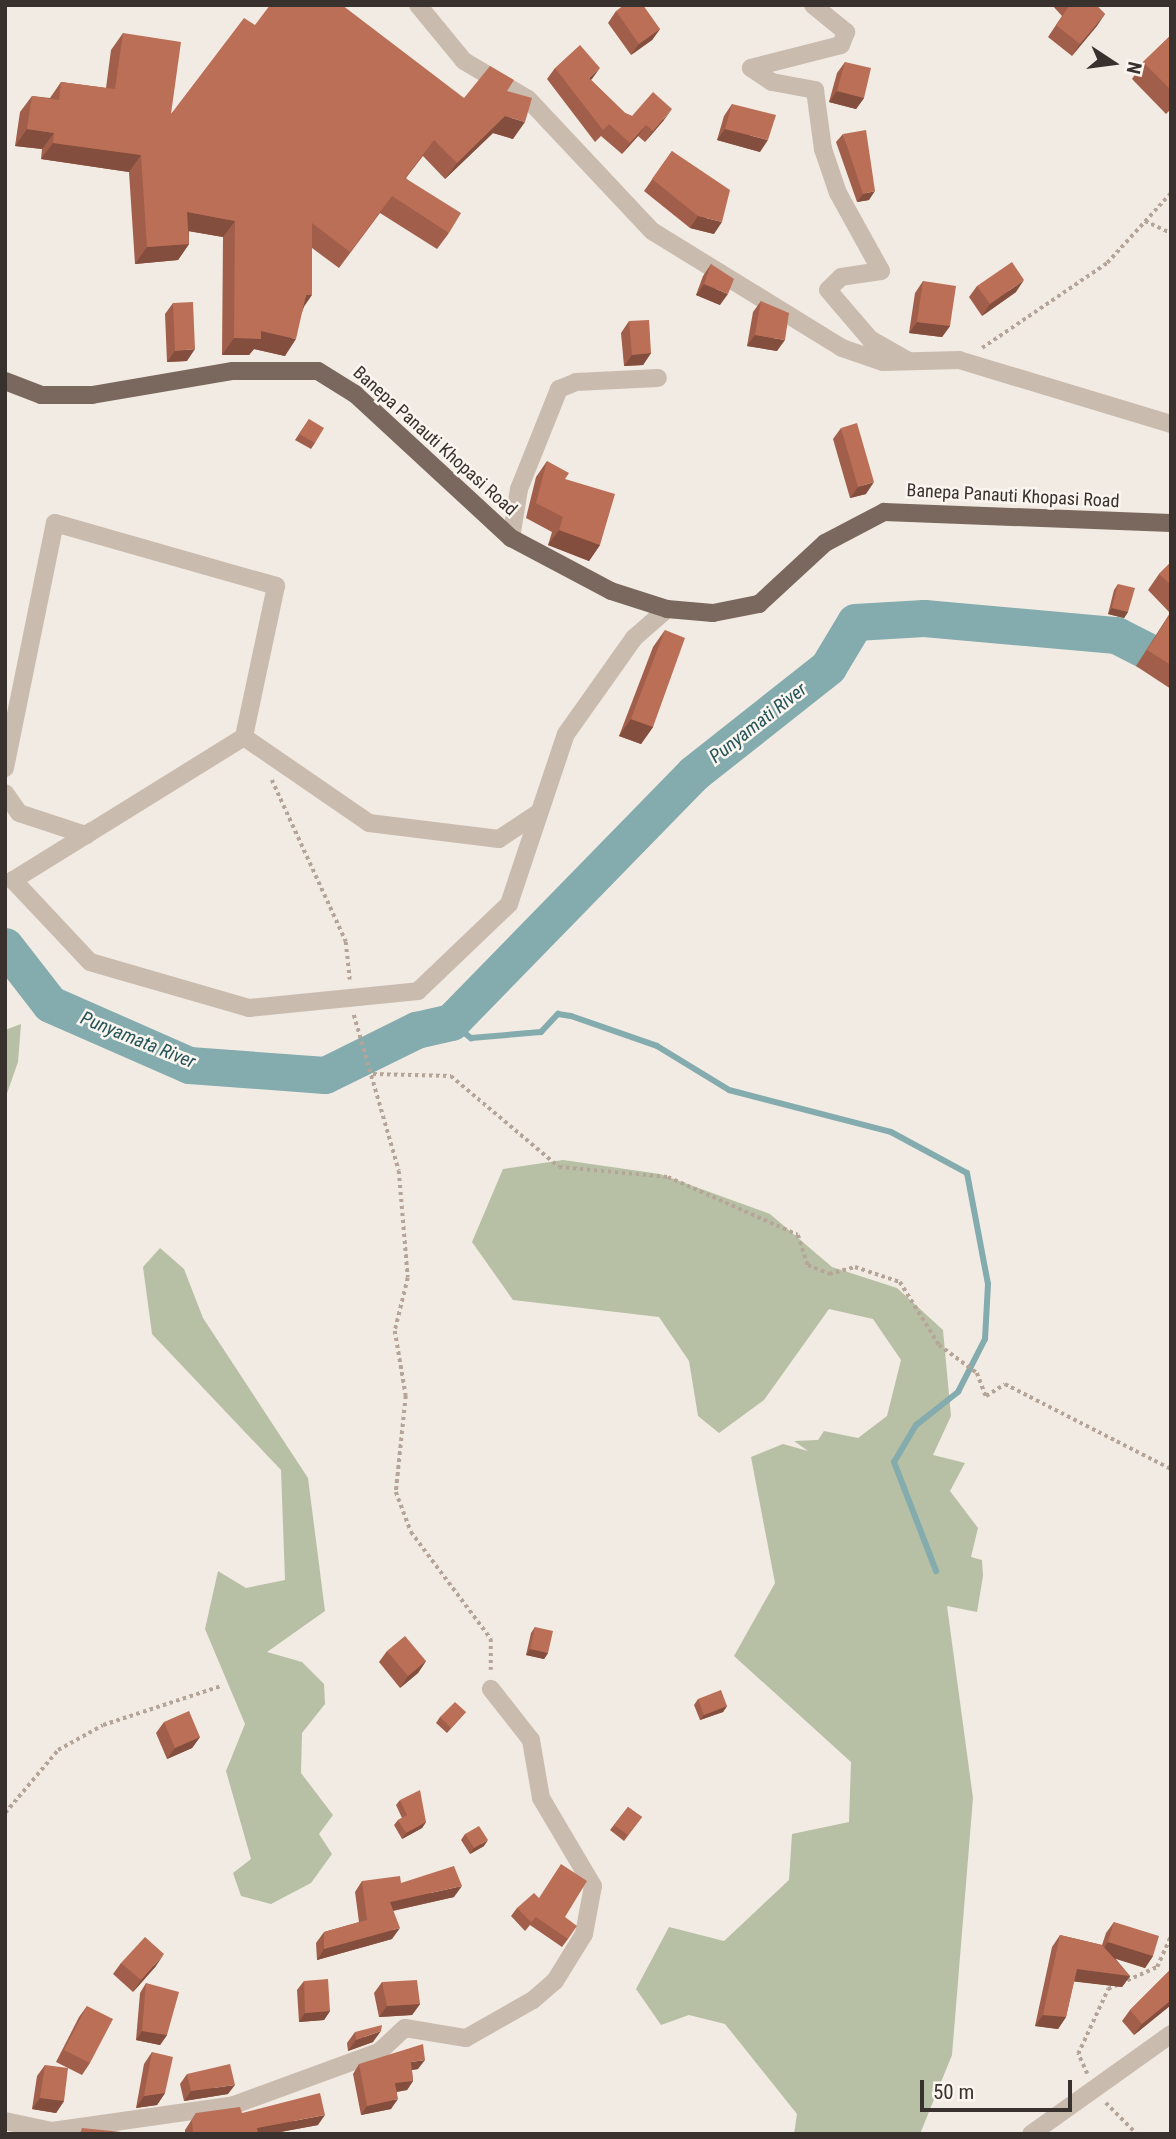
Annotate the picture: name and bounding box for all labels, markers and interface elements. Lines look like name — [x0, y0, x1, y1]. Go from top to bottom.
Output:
north arrow — [1078, 28, 1148, 98]
text: N — [1121, 60, 1146, 76]
street label: Banepa Panauti Khopasi Road — [349, 362, 521, 520]
street label: Banepa Panauti Khopasi Road — [906, 480, 1120, 512]
water label: Punyamati River — [705, 678, 811, 768]
water label: Punyamata River — [77, 1007, 199, 1073]
scale bar — [924, 2066, 1076, 2110]
text: 50 m — [933, 2080, 974, 2104]

